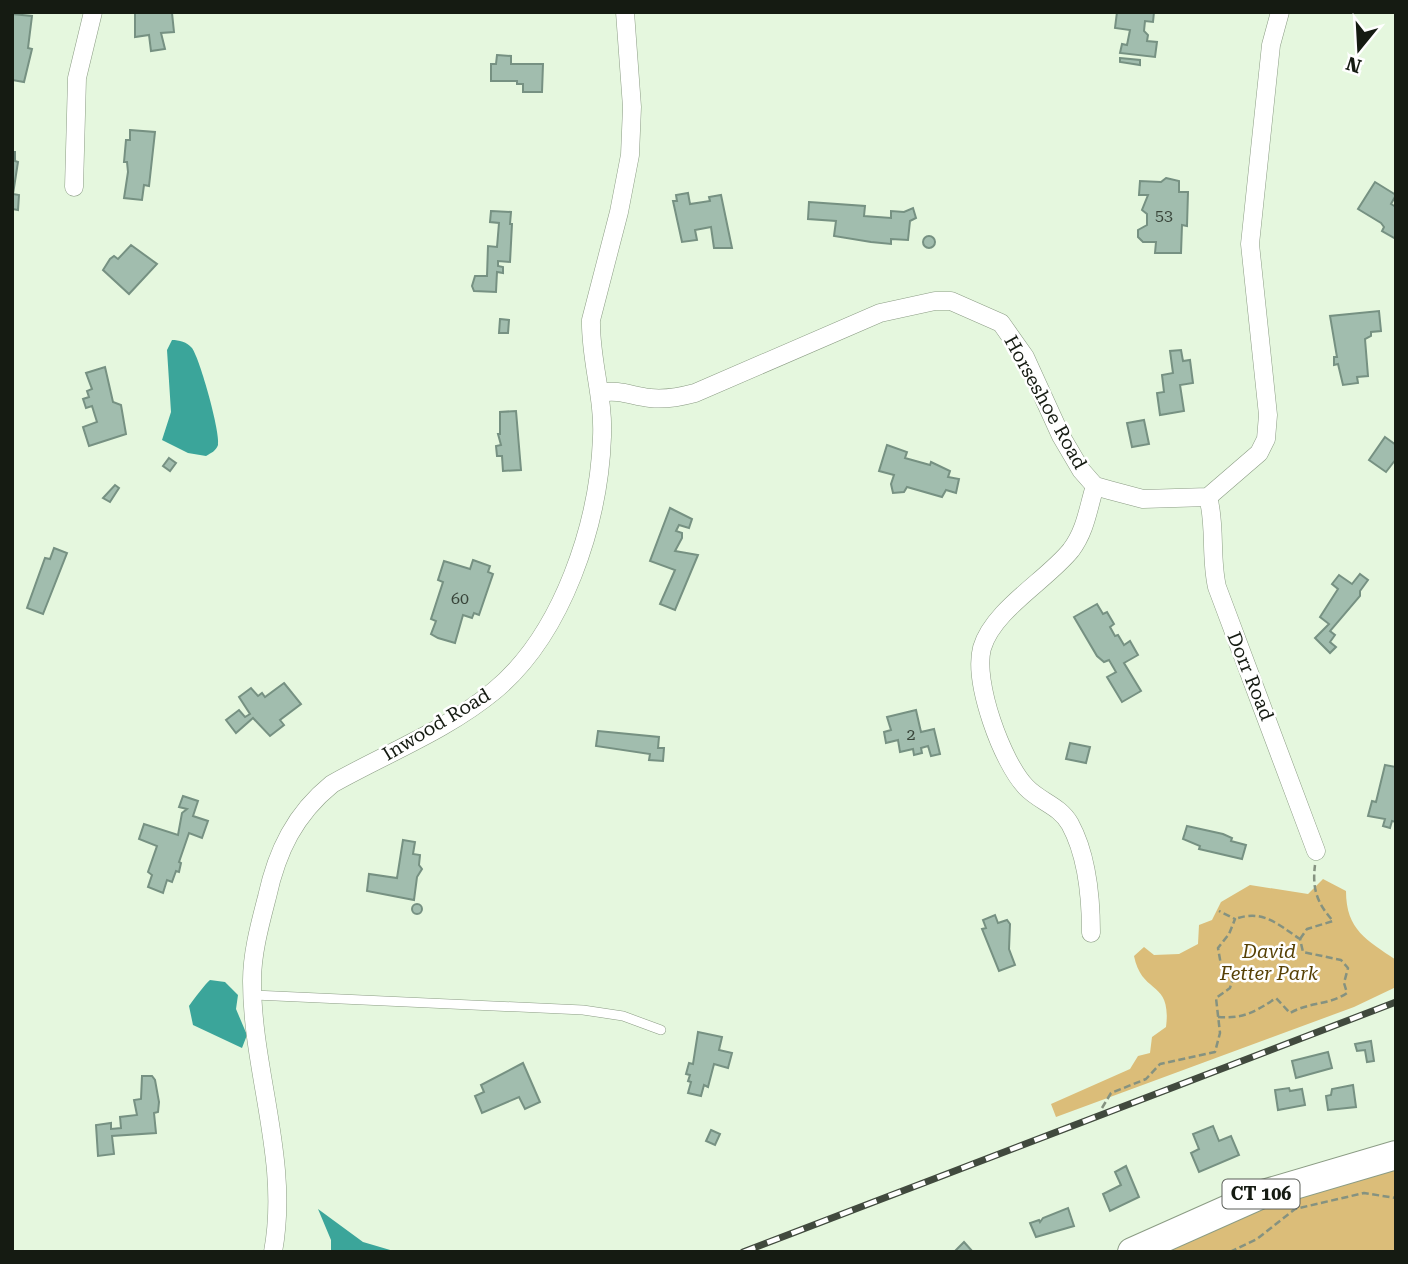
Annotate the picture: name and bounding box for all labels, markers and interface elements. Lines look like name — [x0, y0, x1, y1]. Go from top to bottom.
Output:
north arrow — [1324, 14, 1394, 84]
text: N — [1343, 51, 1364, 78]
house number: 53 — [1155, 206, 1173, 225]
street label: Horseshoe Road — [999, 331, 1092, 473]
house number: 60 — [451, 589, 469, 608]
street label: Dorr Road — [1222, 629, 1279, 724]
street label: Inwood Road — [378, 683, 494, 766]
house number: 2 — [907, 725, 916, 744]
park label: David Fetter Park — [1219, 940, 1319, 985]
road number: CT 106 — [1222, 1180, 1300, 1209]

